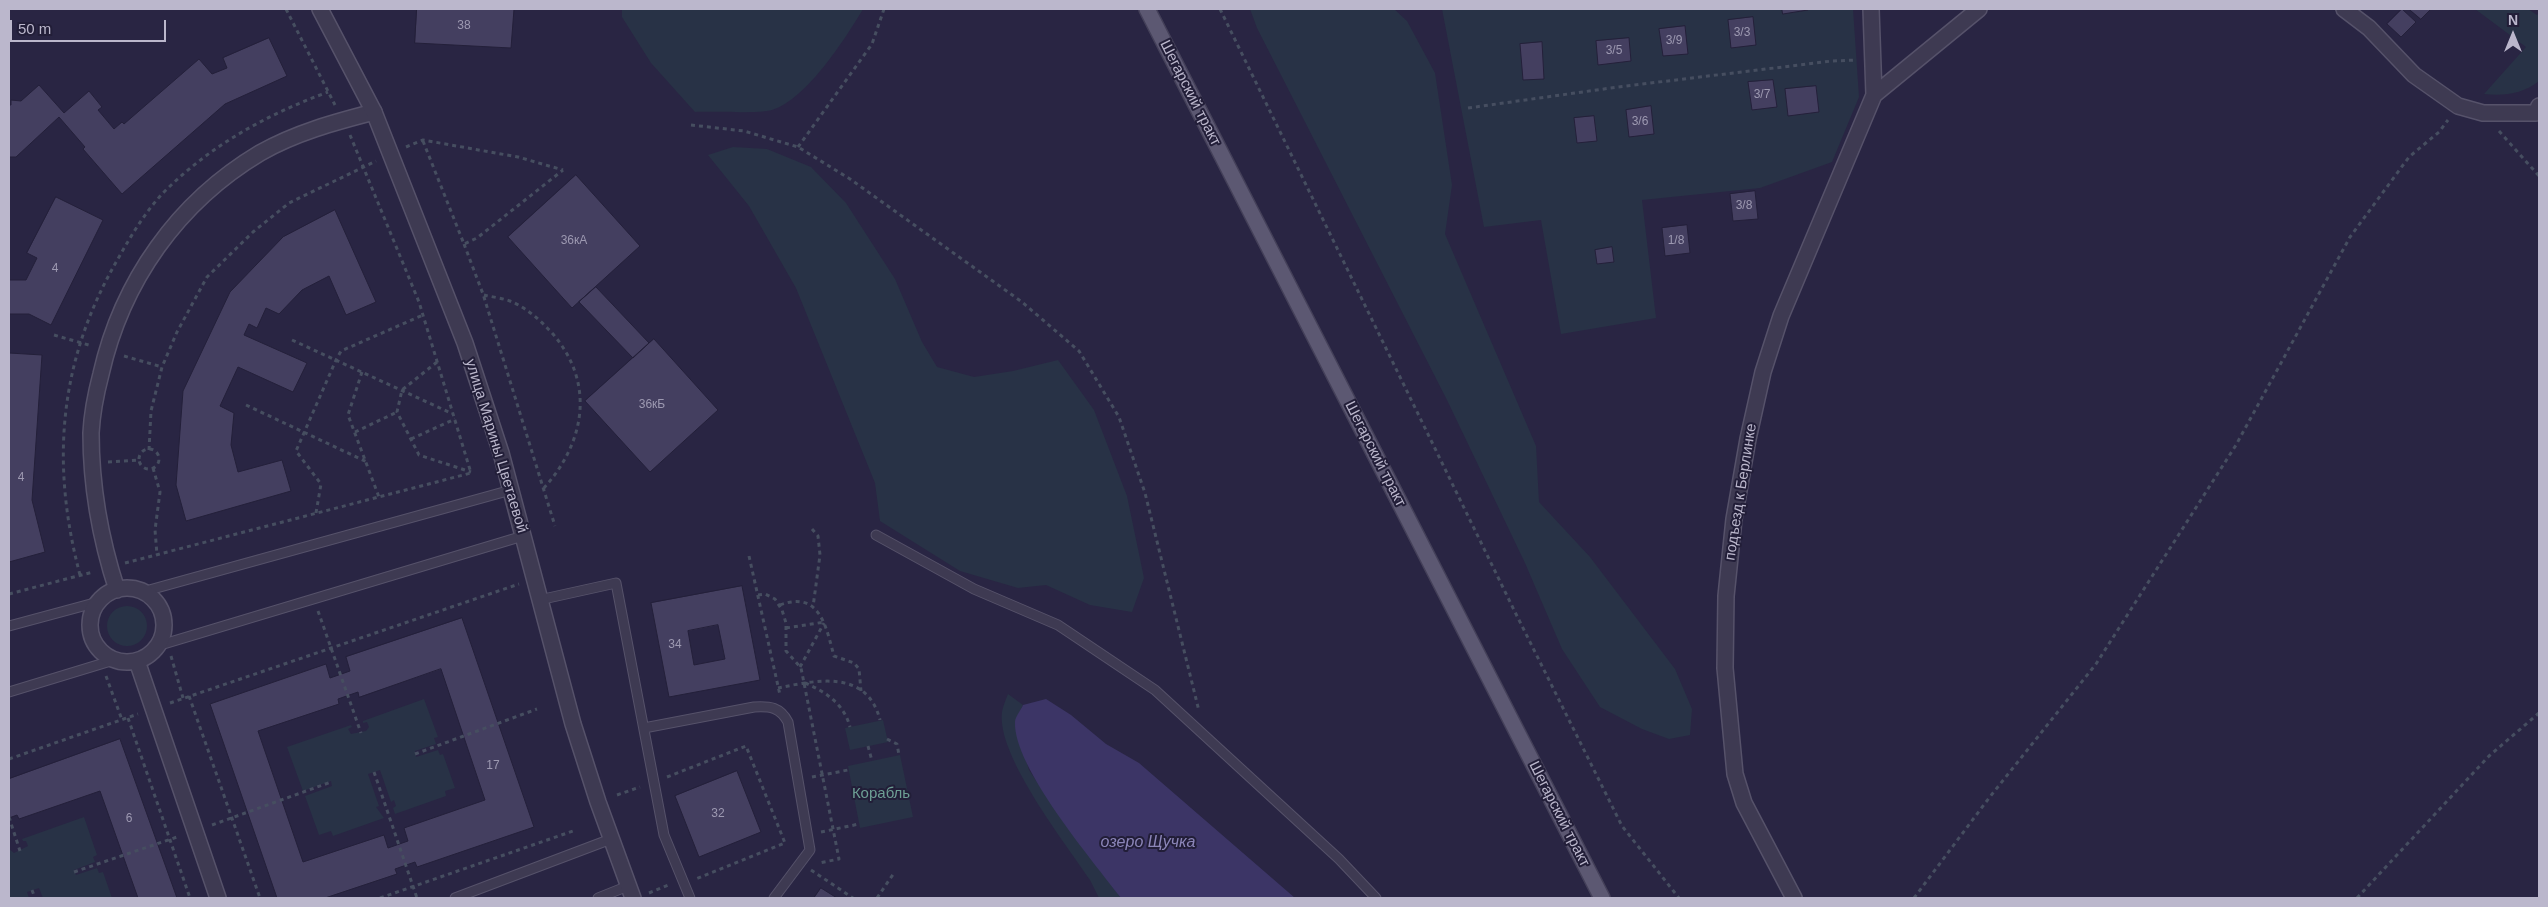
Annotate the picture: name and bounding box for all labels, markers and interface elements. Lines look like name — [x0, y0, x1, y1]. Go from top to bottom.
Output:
scale bar — [12, 10, 169, 42]
north arrow — [2488, 10, 2538, 60]
text: N — [2508, 12, 2518, 28]
house number: 38 — [457, 19, 471, 33]
text: 50 m — [18, 20, 51, 37]
house number: 3/3 — [1734, 26, 1750, 40]
house number: 3/9 — [1666, 34, 1682, 48]
street label: Шегарский тракт — [1156, 37, 1224, 149]
house number: 3/5 — [1606, 44, 1622, 58]
house number: 3/7 — [1754, 88, 1770, 102]
house number: 3/6 — [1632, 115, 1648, 129]
house number: 3/8 — [1736, 199, 1752, 213]
house number: 36кА — [561, 234, 587, 248]
house number: 1/8 — [1668, 234, 1684, 248]
house number: 4 — [52, 262, 58, 276]
street label: улица Марины Цветаевой — [461, 357, 531, 535]
house number: 36кБ — [639, 398, 665, 412]
street label: Шегарский тракт — [1341, 398, 1409, 510]
street label: подъезд к Берлинке — [1721, 422, 1761, 562]
house number: 4 — [18, 471, 24, 485]
house number: 34 — [668, 638, 682, 652]
street label: Шегарский тракт — [1525, 758, 1593, 870]
house number: 17 — [486, 759, 500, 773]
park label: Корабль — [852, 785, 910, 803]
house number: 32 — [711, 807, 725, 821]
house number: 6 — [126, 812, 132, 826]
water label: озеро Щучка — [1101, 833, 1195, 853]

